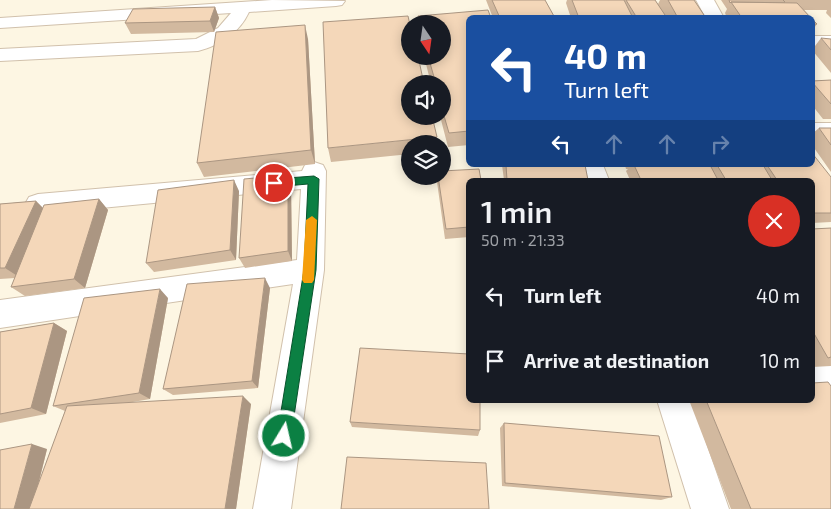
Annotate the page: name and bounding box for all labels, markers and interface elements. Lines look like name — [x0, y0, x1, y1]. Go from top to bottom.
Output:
north arrow — [401, 15, 451, 65]
map controls — [401, 15, 451, 185]
text: 40 m — [564, 34, 647, 76]
icon: left — [481, 35, 546, 100]
button: sound — [401, 75, 451, 125]
text: Turn left — [564, 76, 649, 102]
icon: left — [547, 130, 575, 158]
icon: ahead — [600, 130, 628, 158]
icon: ahead — [653, 130, 681, 158]
icon: right — [706, 130, 734, 158]
button: layers — [401, 135, 451, 185]
pin — [253, 162, 295, 204]
icon: arrive — [260, 169, 288, 197]
text: 1 min — [481, 193, 552, 229]
button: close — [748, 195, 800, 247]
text: 50 m · 21:33 — [481, 230, 565, 249]
icon: left — [481, 282, 509, 310]
text: Turn left — [524, 284, 601, 307]
text: 40 m — [756, 284, 800, 307]
icon: arrive — [481, 347, 509, 375]
text: Arrive at destination — [524, 349, 709, 372]
text: 10 m — [760, 349, 800, 372]
position arrow — [257, 409, 309, 461]

